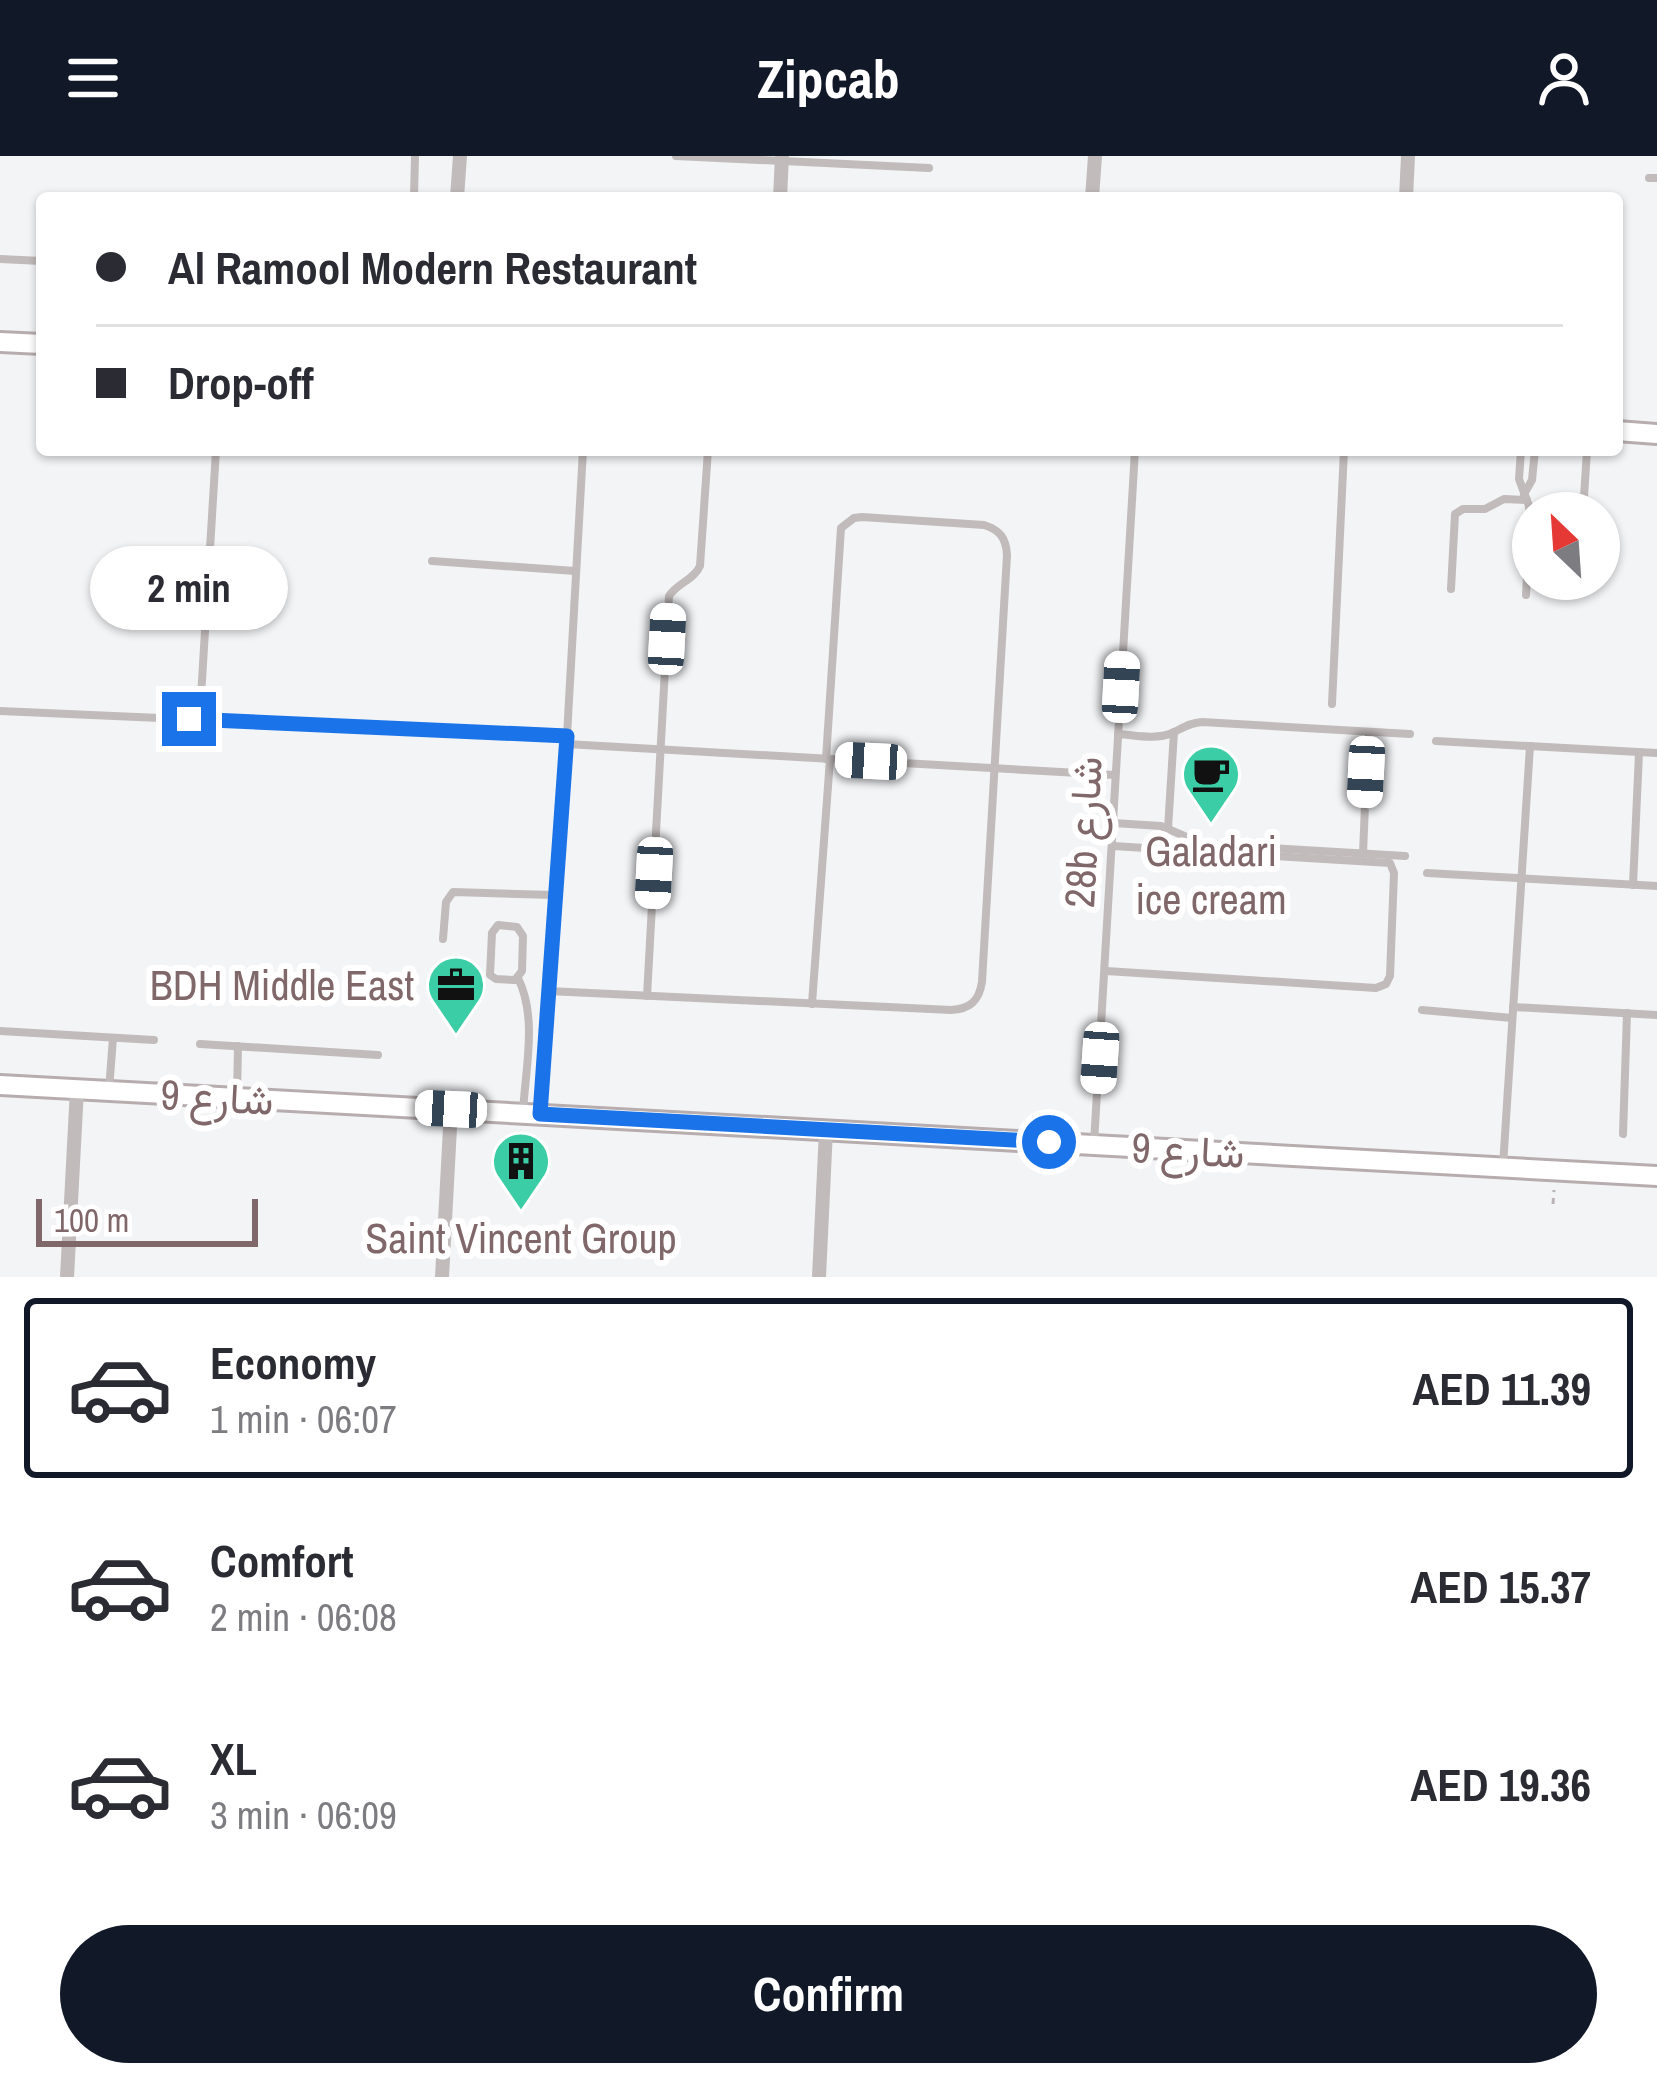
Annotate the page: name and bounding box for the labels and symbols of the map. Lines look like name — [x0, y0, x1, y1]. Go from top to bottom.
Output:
north arrow — [1512, 492, 1620, 600]
callout: 2 min — [90, 545, 288, 629]
car — [647, 602, 687, 676]
car — [1101, 650, 1141, 724]
route end — [162, 692, 216, 746]
car — [1346, 735, 1386, 809]
car — [834, 741, 908, 781]
cafe icon: Galadari ice cream — [1180, 743, 1242, 825]
street label: 28b شارع — [1051, 755, 1116, 909]
place label: Galadari ice cream — [1135, 823, 1287, 927]
car — [634, 836, 674, 910]
office icon: BDH Middle East — [425, 954, 487, 1036]
place label: BDH Middle East — [150, 957, 414, 1013]
car — [1080, 1021, 1120, 1095]
street label: شارع 9 — [159, 1066, 275, 1129]
car — [414, 1089, 488, 1129]
route start — [1022, 1115, 1076, 1169]
street label: شارع 9 — [1130, 1119, 1246, 1182]
building icon: Saint Vincent Group — [490, 1130, 552, 1212]
scale bar — [36, 1193, 258, 1246]
place label: Saint Vincent Group — [365, 1210, 677, 1266]

